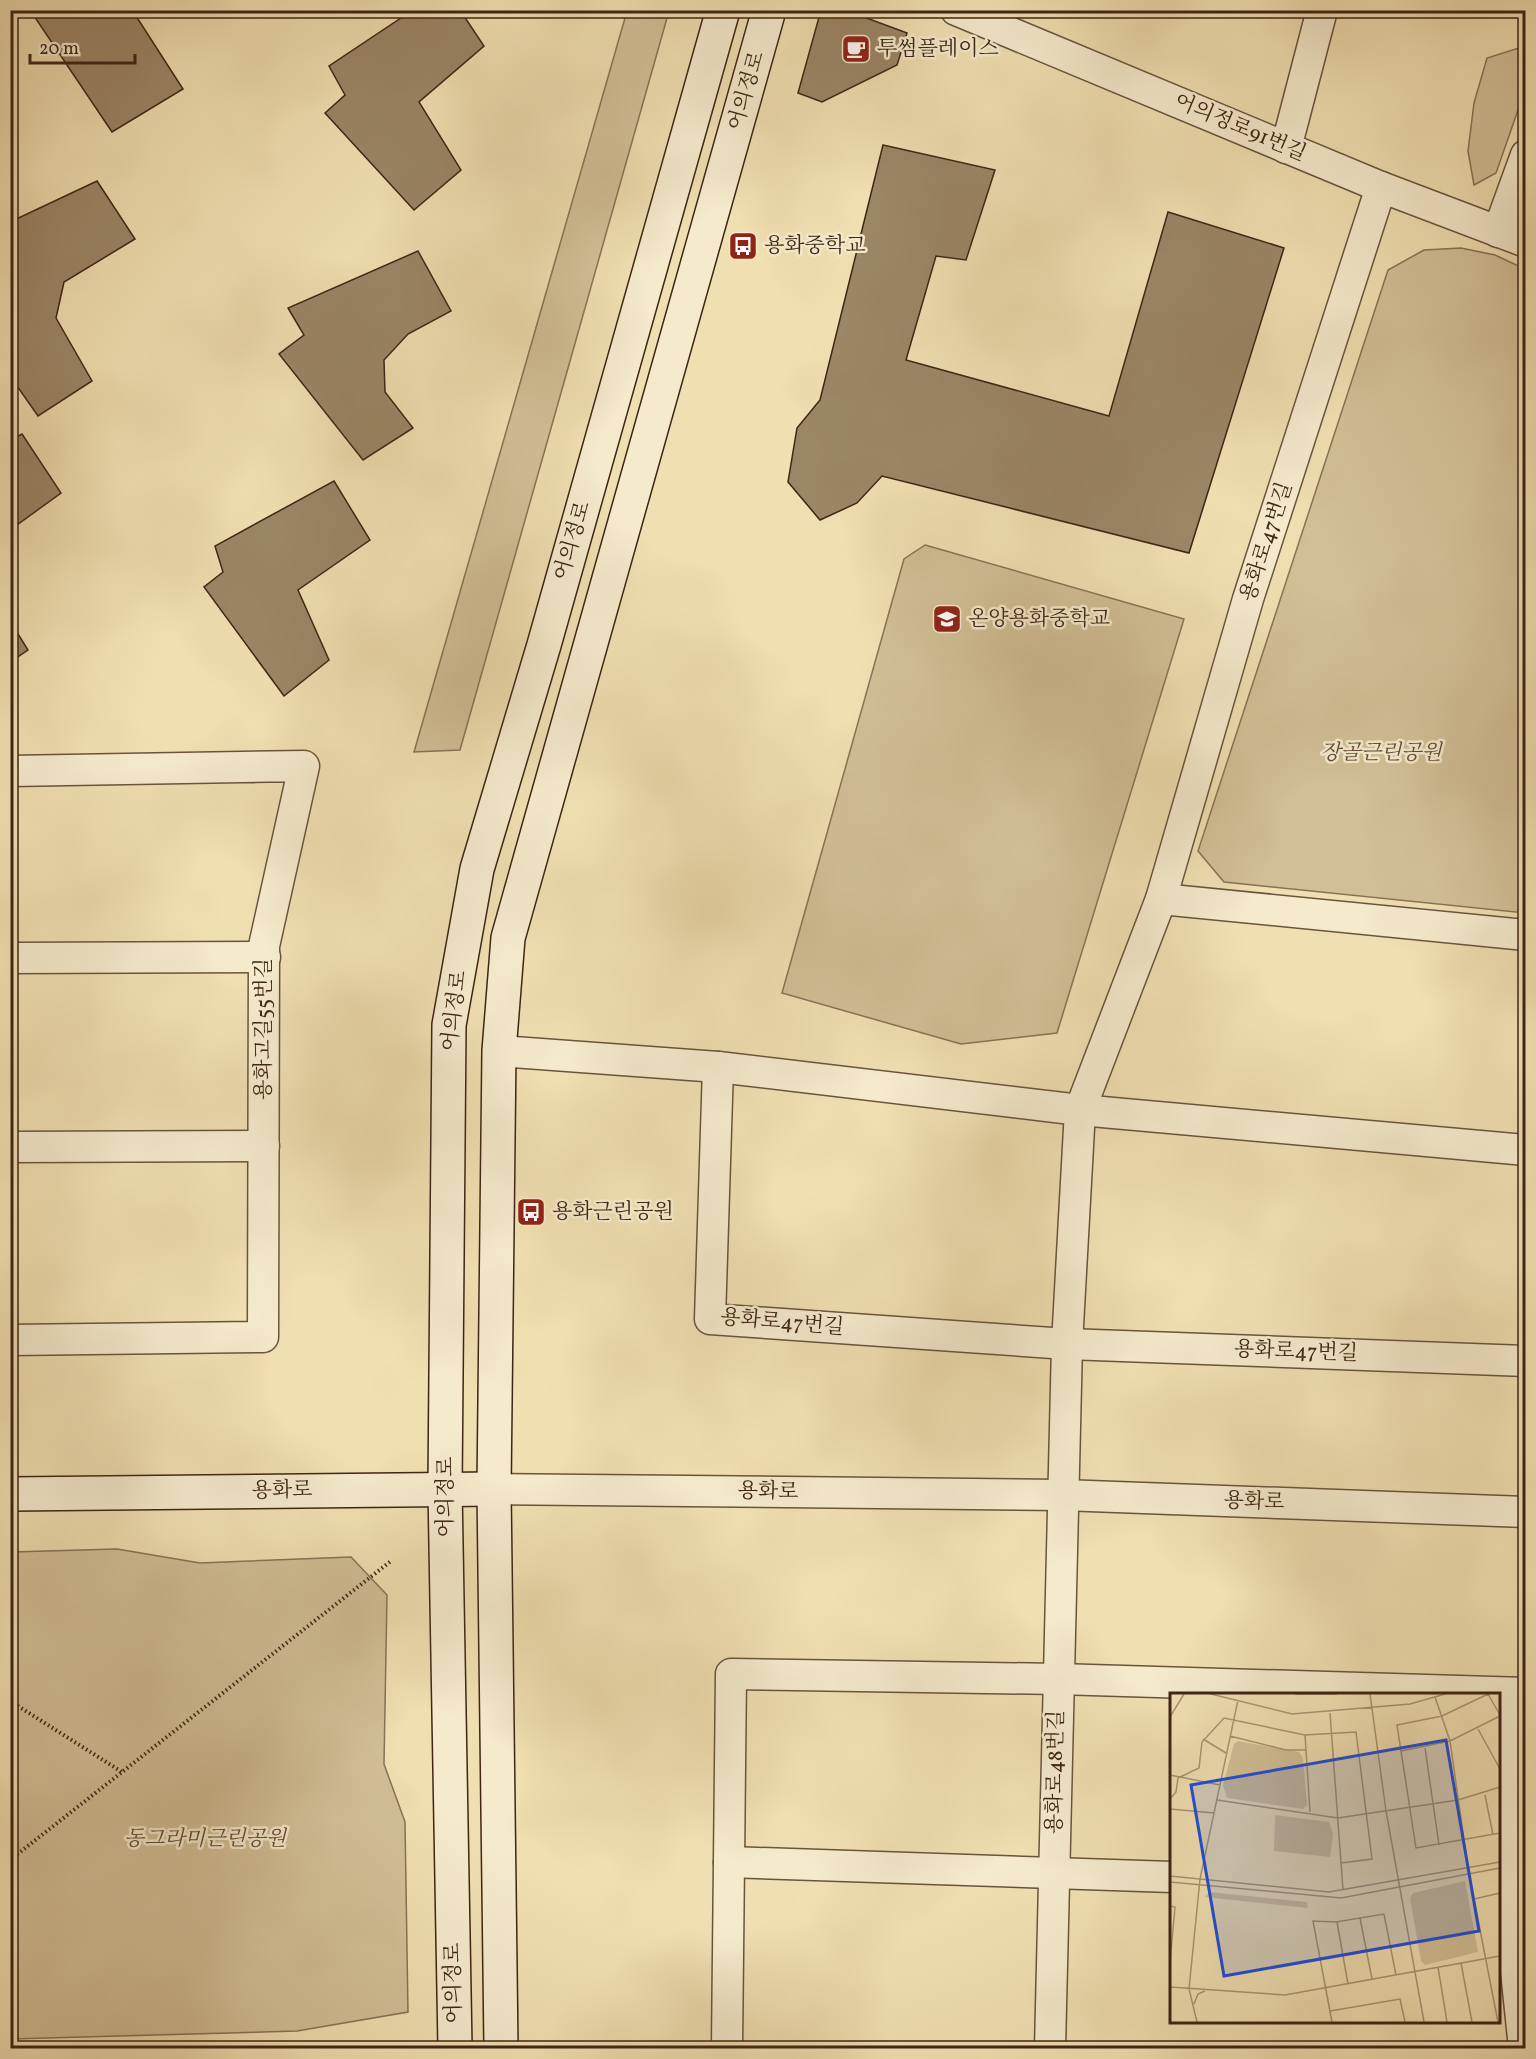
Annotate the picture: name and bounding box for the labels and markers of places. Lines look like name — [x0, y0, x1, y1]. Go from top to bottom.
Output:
cafe icon: 투썸플레이스 — [840, 33, 872, 65]
place label: 투썸플레이스 — [877, 35, 999, 64]
bus stop icon: 용화중학교 — [727, 230, 759, 262]
place label: 용화중학교 — [764, 232, 865, 261]
school or university icon: 온양용화중학교 — [931, 603, 963, 635]
place label: 온양용화중학교 — [968, 605, 1110, 634]
bus stop icon: 용화근린공원 — [515, 1196, 547, 1228]
place label: 용화근린공원 — [552, 1198, 674, 1227]

